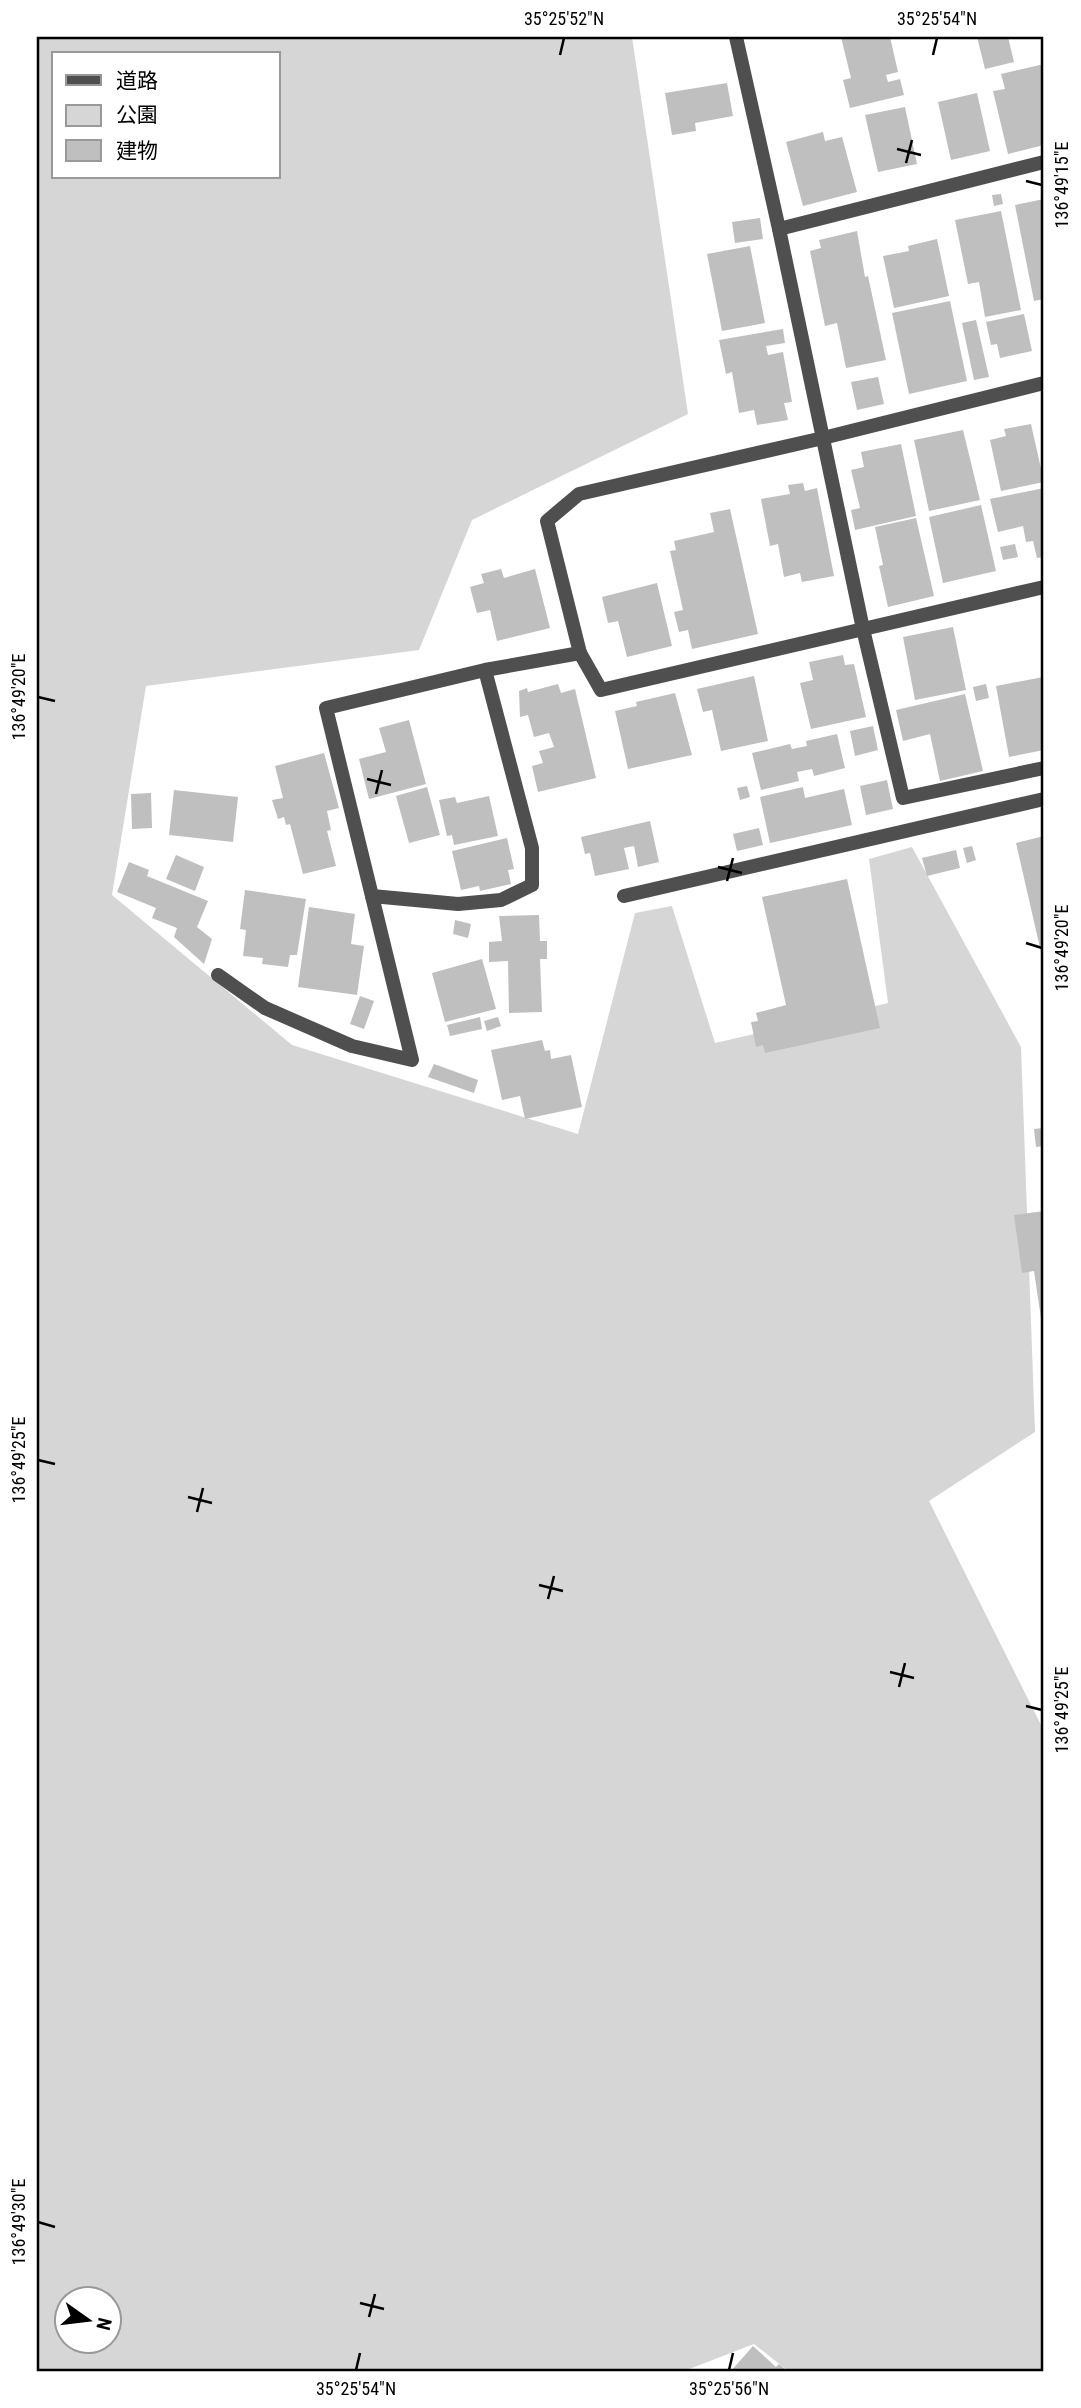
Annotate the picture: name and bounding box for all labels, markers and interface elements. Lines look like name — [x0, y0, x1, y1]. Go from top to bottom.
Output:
text: 35°25'52"N — [524, 8, 604, 29]
text: 35°25'54"N — [897, 8, 977, 29]
legend — [52, 52, 280, 178]
text: 道路 — [116, 69, 158, 93]
text: 公園 — [116, 103, 158, 127]
text: 建物 — [116, 139, 158, 163]
text: 136°49'15"E — [1051, 142, 1072, 228]
text: 136°49'20"E — [8, 654, 29, 740]
text: 136°49'20"E — [1051, 905, 1072, 991]
text: 136°49'25"E — [8, 1417, 29, 1503]
text: 136°49'25"E — [1051, 1667, 1072, 1753]
text: 136°49'30"E — [8, 2179, 29, 2265]
north arrow — [52, 2286, 122, 2356]
text: N — [91, 2316, 117, 2332]
text: 35°25'54"N — [316, 2378, 396, 2399]
text: 35°25'56"N — [689, 2378, 769, 2399]

